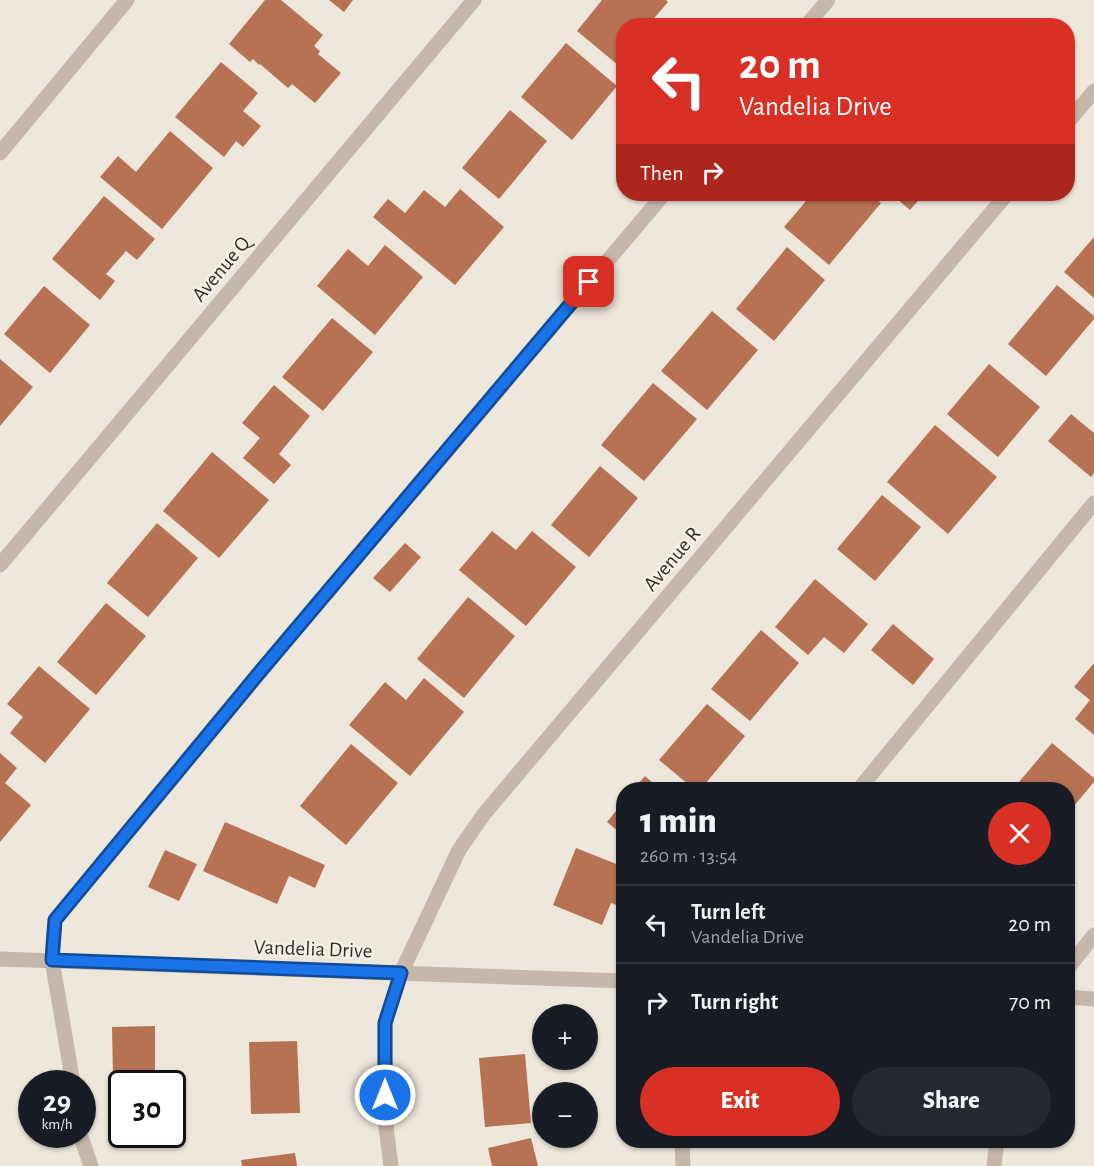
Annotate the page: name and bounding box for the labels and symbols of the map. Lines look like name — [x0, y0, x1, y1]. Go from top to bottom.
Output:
street label: Avenue Q — [188, 230, 256, 306]
pin — [563, 256, 614, 307]
street label: Avenue R — [639, 523, 705, 595]
street label: Vandelia Drive — [253, 936, 373, 962]
position arrow — [353, 1063, 417, 1127]
speed limit sign: 30 — [108, 1070, 186, 1148]

